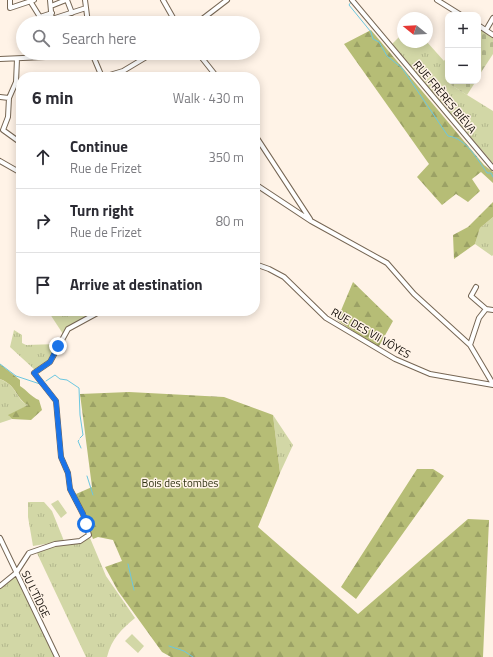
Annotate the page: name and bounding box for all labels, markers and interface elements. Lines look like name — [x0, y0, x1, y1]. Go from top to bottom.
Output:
north arrow — [397, 12, 433, 48]
map controls — [445, 12, 481, 84]
button: + — [445, 12, 481, 48]
search box — [16, 16, 260, 60]
icon: search — [30, 27, 52, 49]
text: Search here — [62, 27, 136, 50]
button: − — [445, 48, 481, 84]
street label: RUE FRÈRES BIÉVA — [410, 57, 480, 137]
text: 6 min — [32, 85, 73, 111]
text: Walk · 430 m — [173, 88, 244, 108]
text: Continue — [70, 135, 128, 158]
icon: ahead — [32, 146, 54, 168]
text: 350 m — [208, 147, 244, 167]
text: Rue de Frizet — [70, 158, 141, 178]
text: Turn right — [70, 199, 134, 222]
icon: right — [32, 210, 54, 232]
text: 80 m — [216, 211, 244, 231]
text: Rue de Frizet — [70, 222, 141, 242]
text: Arrive at destination — [70, 273, 203, 296]
icon: arrive — [32, 274, 54, 296]
street label: RUE DES VII VÔYES — [328, 304, 414, 362]
route end — [49, 337, 67, 355]
park label: Bois des tombes — [142, 475, 218, 491]
route start — [77, 515, 95, 533]
street label: SU L'TÎDGE — [18, 568, 54, 620]

